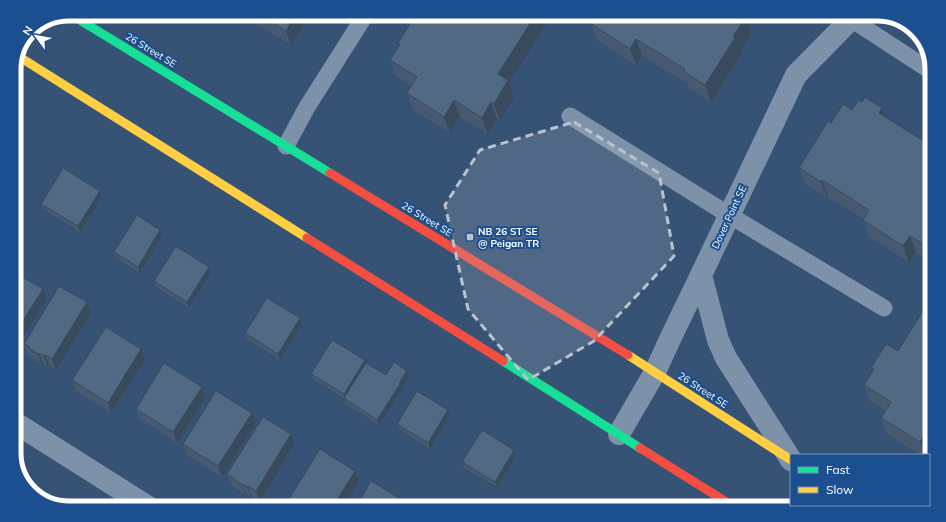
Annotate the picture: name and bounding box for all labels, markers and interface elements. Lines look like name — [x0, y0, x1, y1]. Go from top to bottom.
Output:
north arrow — [16, 16, 56, 56]
text: N — [19, 23, 36, 38]
street label: 26 Street SE — [123, 30, 179, 70]
street label: Dover Point SE — [709, 183, 749, 251]
street label: 26 Street SE — [399, 199, 455, 239]
place label: NB 26 ST SE @ Peigan TR — [478, 225, 539, 250]
marker: NB 26 ST SE @ Peigan TR — [465, 232, 475, 242]
street label: 26 Street SE — [676, 369, 731, 411]
legend — [790, 454, 930, 506]
text: Fast — [826, 462, 850, 477]
text: Slow — [826, 482, 854, 497]

